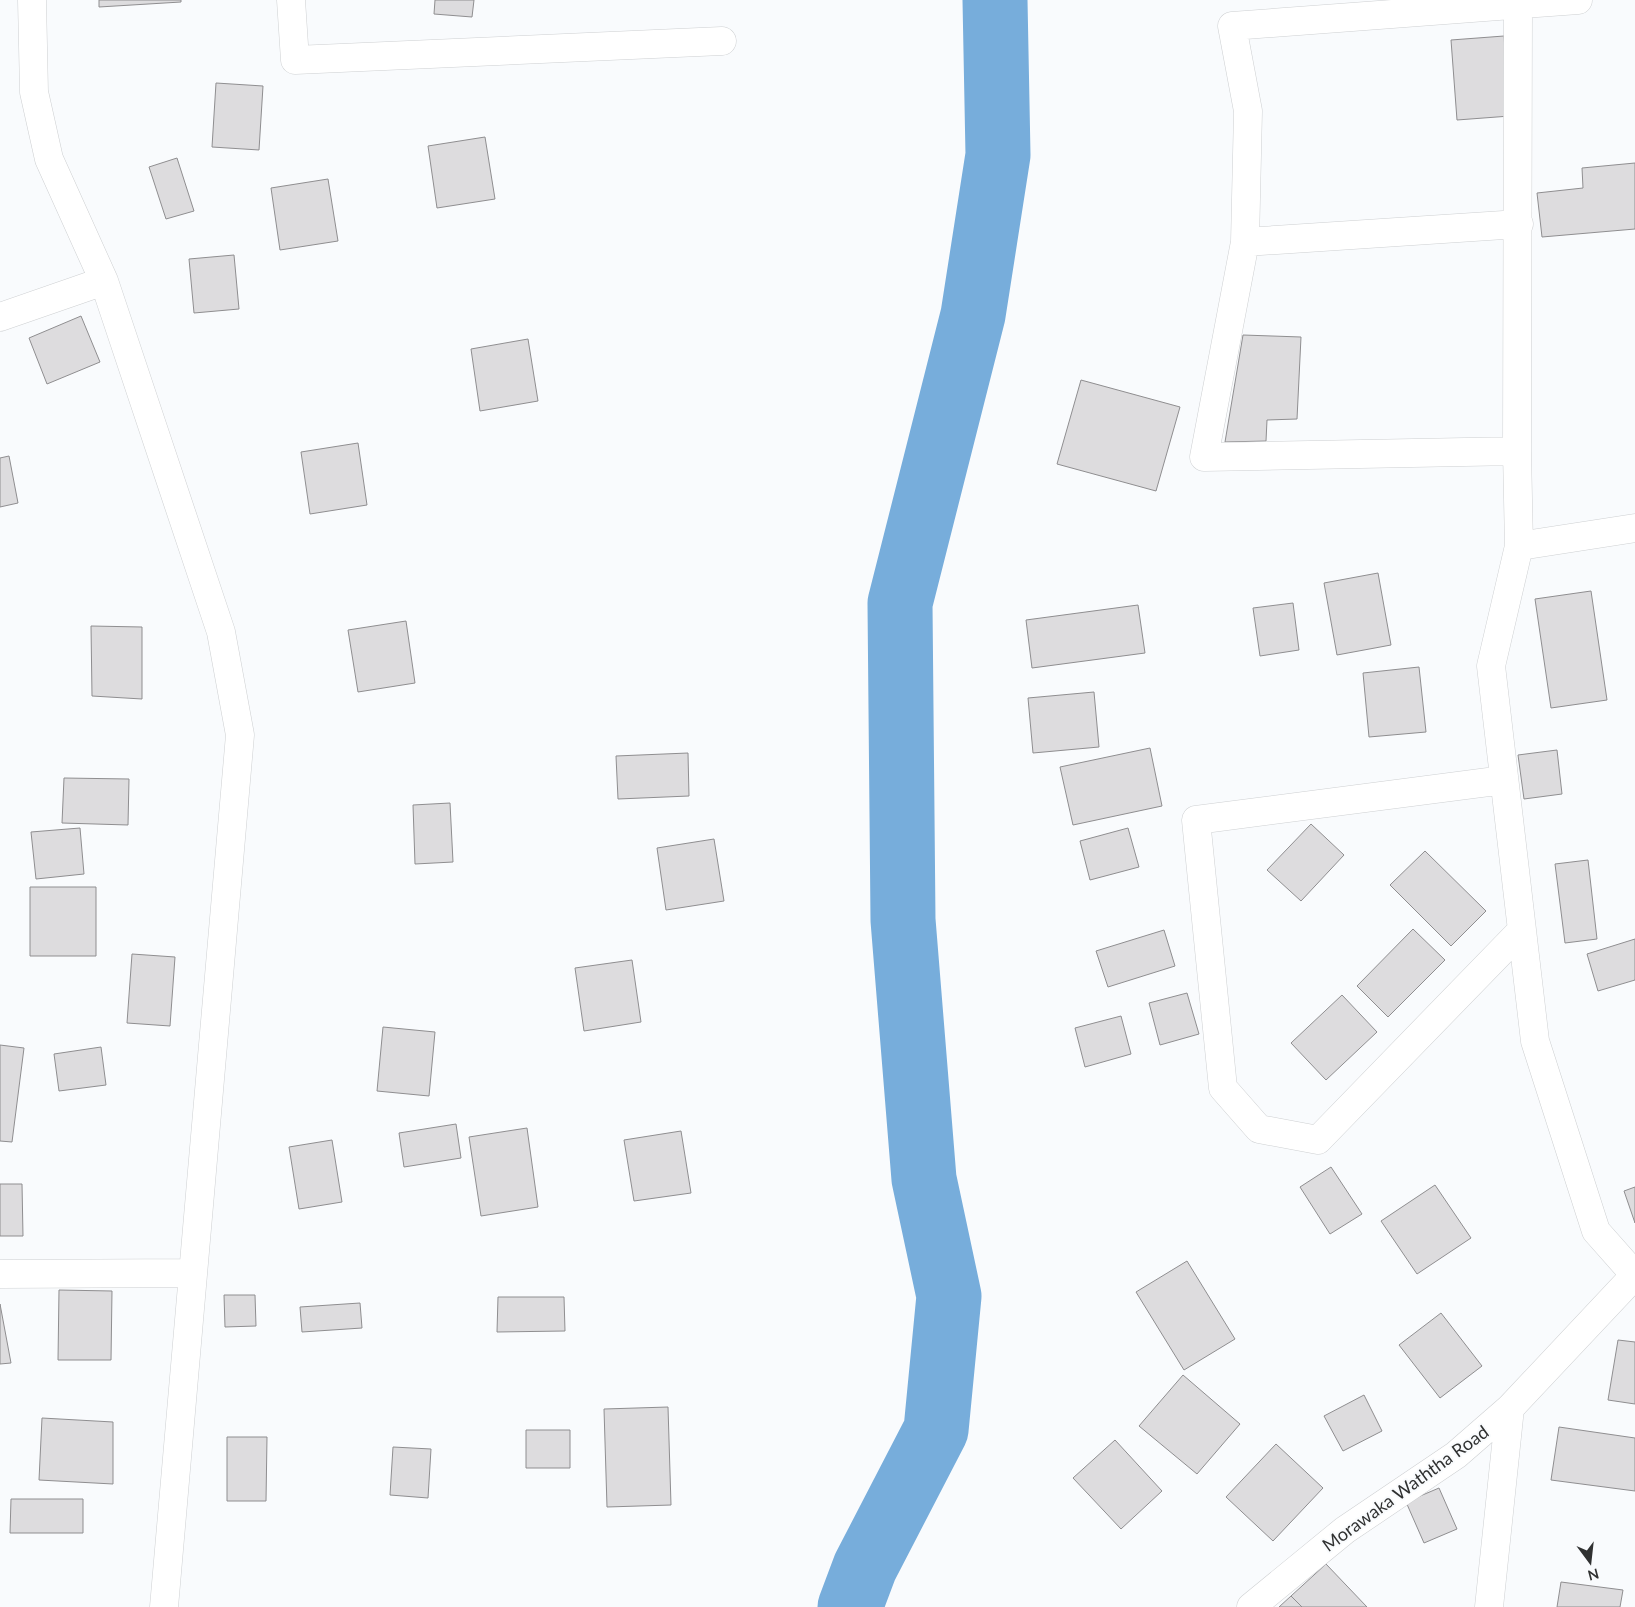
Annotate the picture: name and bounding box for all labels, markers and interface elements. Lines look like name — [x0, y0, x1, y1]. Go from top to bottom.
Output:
street label: Morawaka Waththa Road — [1318, 1420, 1492, 1556]
north arrow — [1565, 1537, 1615, 1587]
text: N — [1586, 1565, 1601, 1585]

